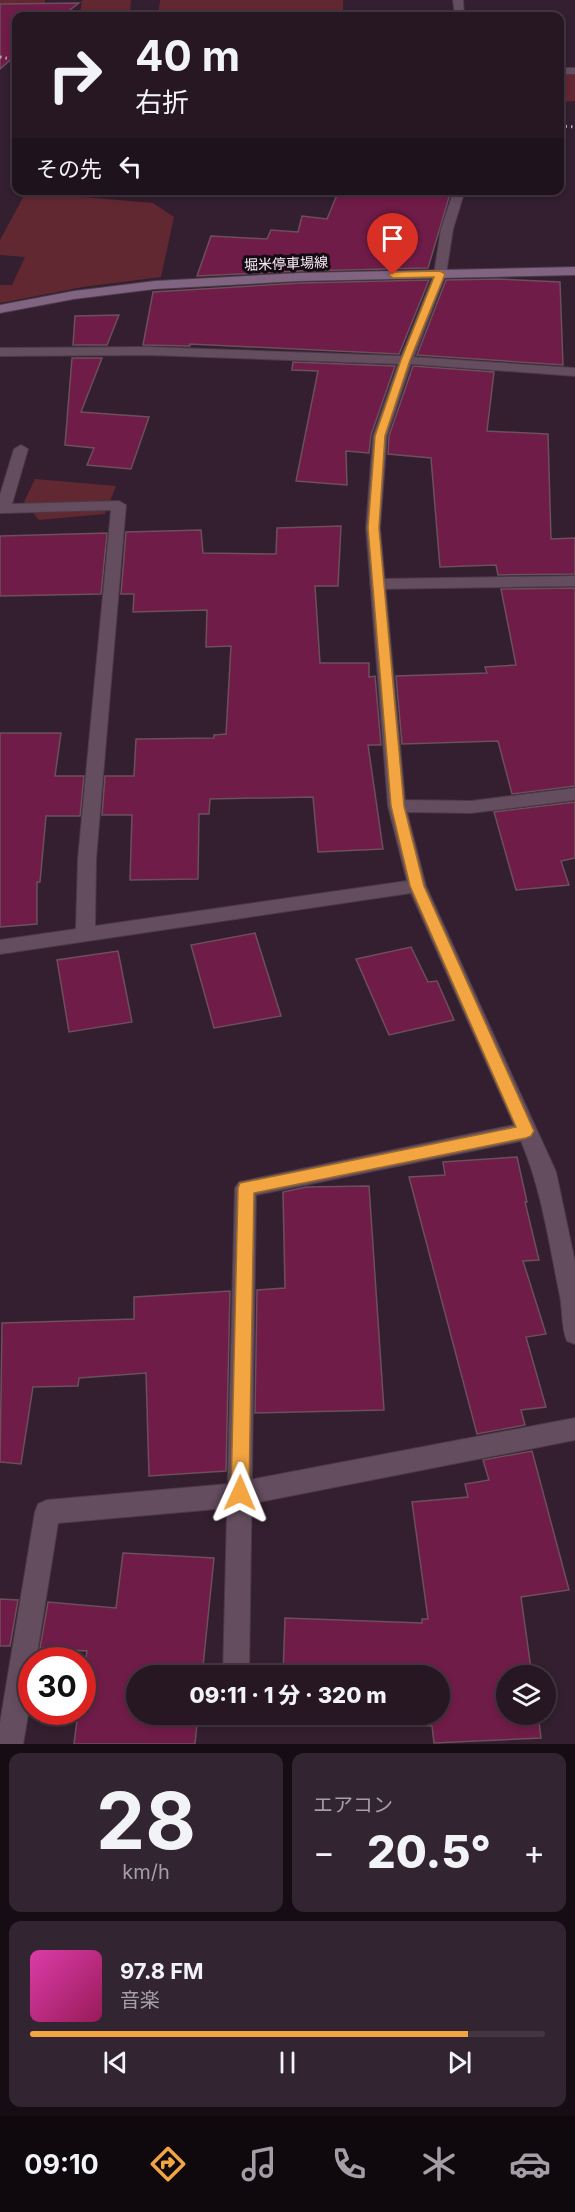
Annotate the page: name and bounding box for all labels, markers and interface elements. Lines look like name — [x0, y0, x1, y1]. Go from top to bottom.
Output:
text: 40 m — [135, 30, 240, 81]
icon: right — [36, 36, 114, 114]
text: 右折 — [135, 86, 189, 119]
icon: left — [114, 150, 147, 183]
text: その先 — [36, 156, 102, 182]
pin — [367, 213, 418, 275]
icon: arrive — [376, 222, 409, 255]
street label: 堀米停車場線 — [244, 253, 328, 273]
position arrow — [208, 1461, 272, 1525]
speed limit sign: 30 — [18, 1647, 96, 1725]
map controls — [496, 1665, 556, 1725]
button: layers — [496, 1665, 556, 1725]
text: 09:11 · 1 分 · 320 m — [189, 1682, 387, 1708]
text: 28 — [96, 1773, 196, 1868]
text: エアコン — [313, 1793, 393, 1817]
text: 20.5° — [367, 1824, 491, 1879]
text: − — [313, 1832, 335, 1872]
text: + — [523, 1832, 545, 1872]
text: km/h — [122, 1860, 170, 1884]
text: 97.8 FM — [120, 1958, 204, 1984]
text: 音楽 — [120, 1988, 160, 2012]
icon: previous — [99, 2046, 132, 2079]
icon: pause — [271, 2046, 304, 2079]
icon: next — [443, 2046, 476, 2079]
icon: directions — [147, 2143, 189, 2185]
icon: music — [238, 2143, 280, 2185]
icon: phone — [328, 2143, 370, 2185]
icon: climate — [418, 2143, 460, 2185]
icon: car — [509, 2143, 551, 2185]
text: 09:10 — [24, 2148, 99, 2181]

